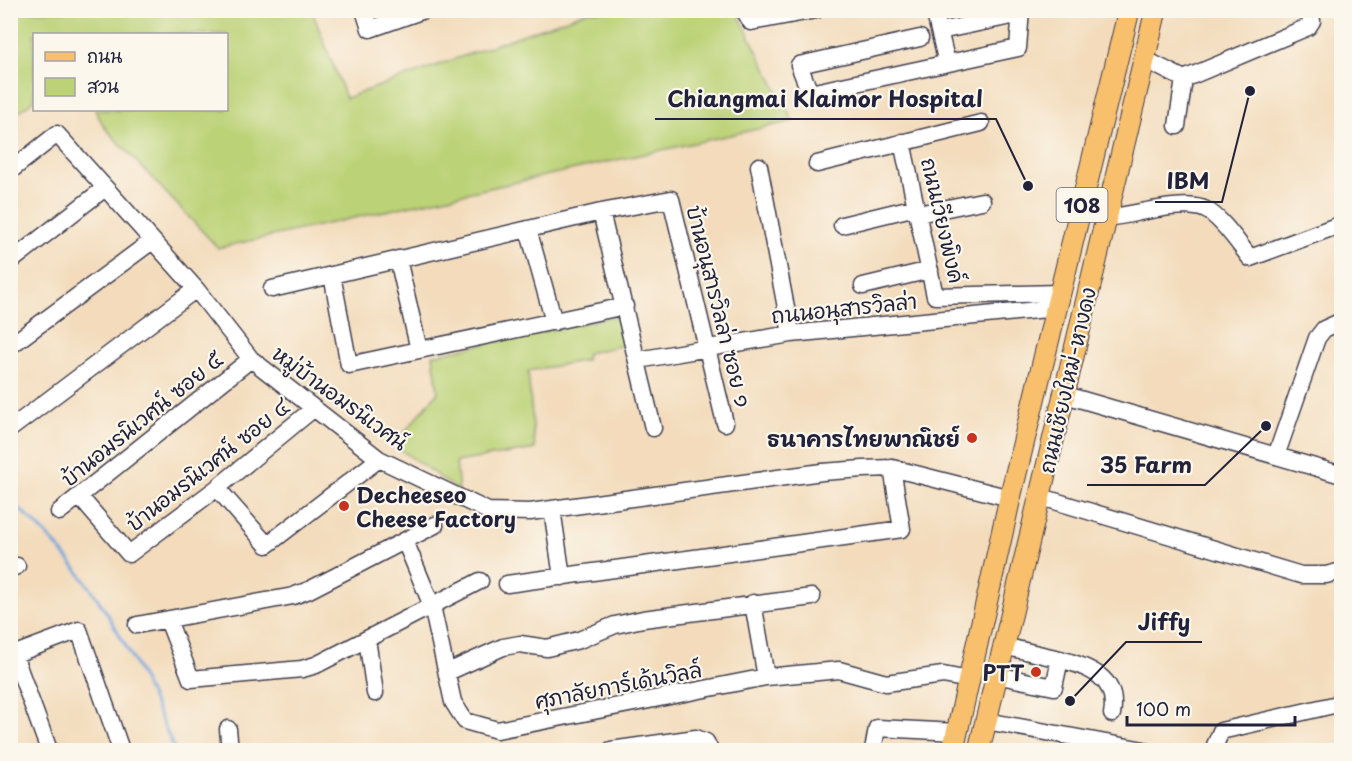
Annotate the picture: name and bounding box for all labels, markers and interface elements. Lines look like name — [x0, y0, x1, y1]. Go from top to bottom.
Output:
legend — [33, 33, 228, 111]
text: ถนน — [87, 42, 122, 69]
text: สวน — [87, 72, 119, 99]
callout: Chiangmai Klaimor Hospital — [655, 79, 996, 119]
text: Chiangmai Klaimor Hospital — [667, 81, 983, 114]
street label: ถนนเวียงพิงค์ — [914, 154, 974, 286]
callout: IBM — [1155, 162, 1222, 202]
text: IBM — [1167, 163, 1209, 196]
road number: 108 — [1056, 188, 1108, 222]
street label: บ้านอนุสารวิลล่า ซอย ๑ — [677, 202, 761, 411]
street label: ถนนอนุสารวิลล่า — [769, 283, 919, 333]
street label: ถนนเชียงใหม่-หางดง — [1029, 284, 1103, 476]
street label: หมู่บ้านอมรนิเวศน์ — [265, 337, 415, 459]
street label: บ้านอมรนิเวศน์ ซอย ๕ — [53, 342, 229, 493]
street label: บ้านอมรนิเวศน์ ซอย ๔ — [119, 389, 296, 538]
place label: ธนาคารไทยพาณิชย์ — [767, 422, 960, 454]
marker: ธนาคารไทยพาณิชย์ — [965, 431, 979, 445]
callout: 35 Farm — [1087, 445, 1205, 485]
text: 35 Farm — [1100, 447, 1192, 480]
place label: Decheeseo Cheese Factory — [356, 478, 516, 534]
marker: Decheeseo Cheese Factory — [337, 499, 351, 513]
callout: Jiffy — [1126, 602, 1202, 642]
text: Jiffy — [1138, 604, 1190, 637]
street label: ศุภาลัยการ์เด้นวิลล์ — [532, 652, 705, 718]
place label: PTT — [982, 656, 1025, 688]
marker: PTT — [1029, 665, 1043, 679]
scale bar — [1127, 689, 1295, 727]
text: 100 m — [1136, 695, 1191, 722]

